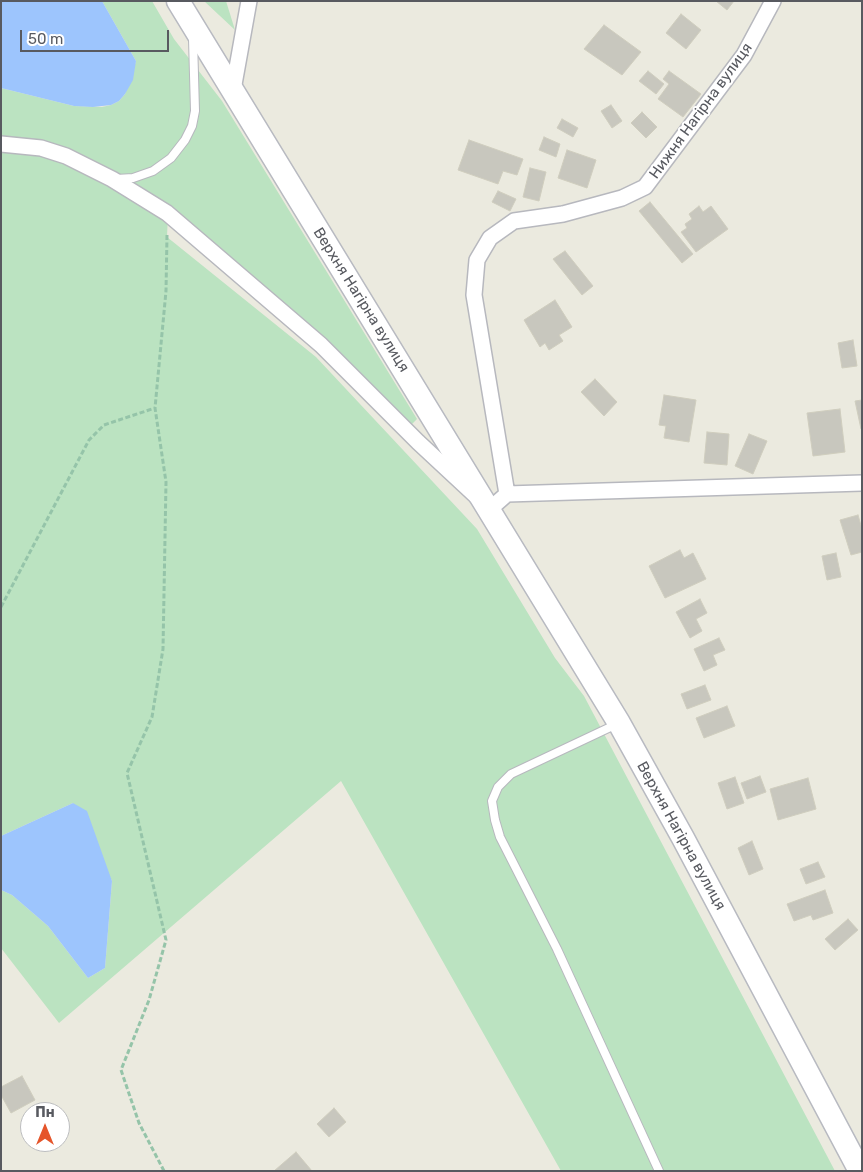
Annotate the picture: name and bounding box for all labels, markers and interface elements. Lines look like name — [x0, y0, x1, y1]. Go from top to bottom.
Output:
scale bar — [22, 20, 171, 52]
text: 50 m — [28, 30, 63, 48]
street label: Нижня Нагірна вулиця — [646, 40, 756, 182]
street label: Верхня Нагірна вулиця — [309, 224, 413, 376]
street label: Верхня Нагірна вулиця — [633, 759, 729, 913]
north arrow — [20, 1102, 70, 1152]
text: Пн — [35, 1104, 55, 1121]

